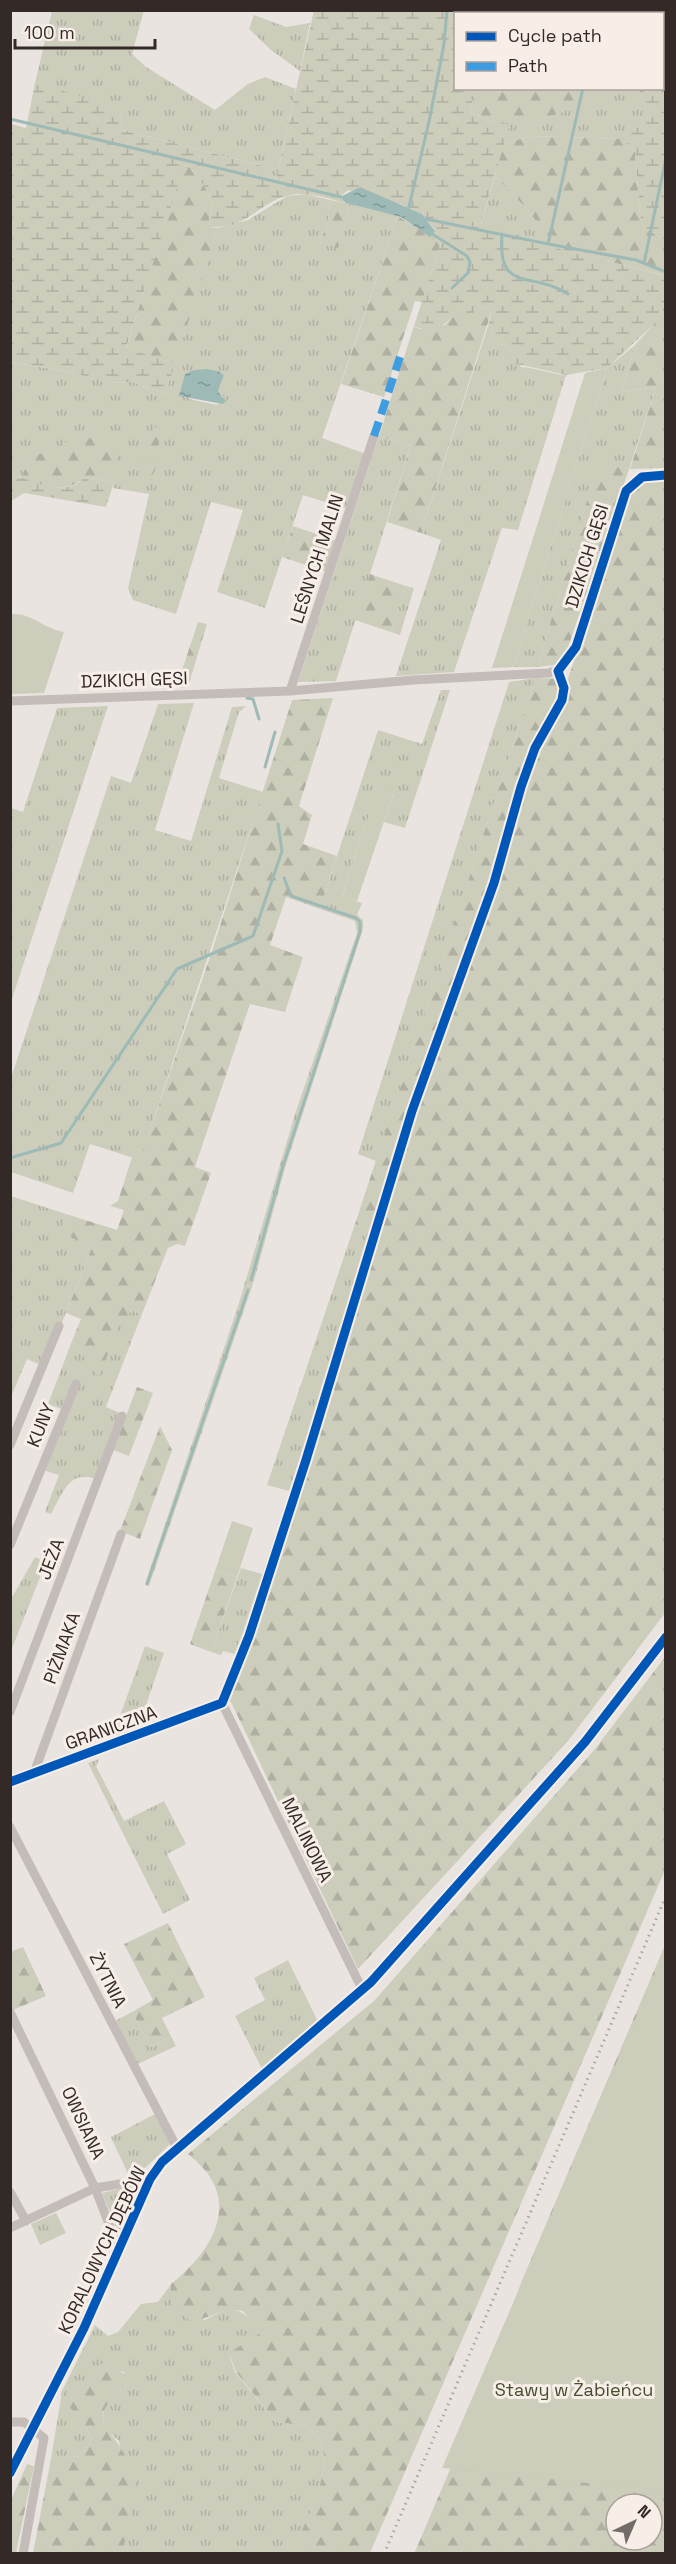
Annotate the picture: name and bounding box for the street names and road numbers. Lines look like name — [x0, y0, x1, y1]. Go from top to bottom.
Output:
street label: LEŚNYCH MALIN — [285, 491, 348, 626]
street label: DZIKICH GĘSI — [560, 501, 613, 610]
street label: DZIKICH GĘSI — [80, 666, 188, 693]
street label: KUNY — [21, 1399, 60, 1450]
street label: JEŻA — [32, 1535, 69, 1583]
street label: PIŻMAKA — [38, 1609, 85, 1687]
street label: GRANICZNA — [62, 1700, 160, 1755]
street label: MALINOWA — [277, 1794, 338, 1886]
street label: ŻYTNIA — [85, 1948, 132, 2012]
street label: OWSIANA — [57, 2083, 110, 2163]
street label: KORALOWYCH DĘBÓW — [53, 2162, 151, 2337]

